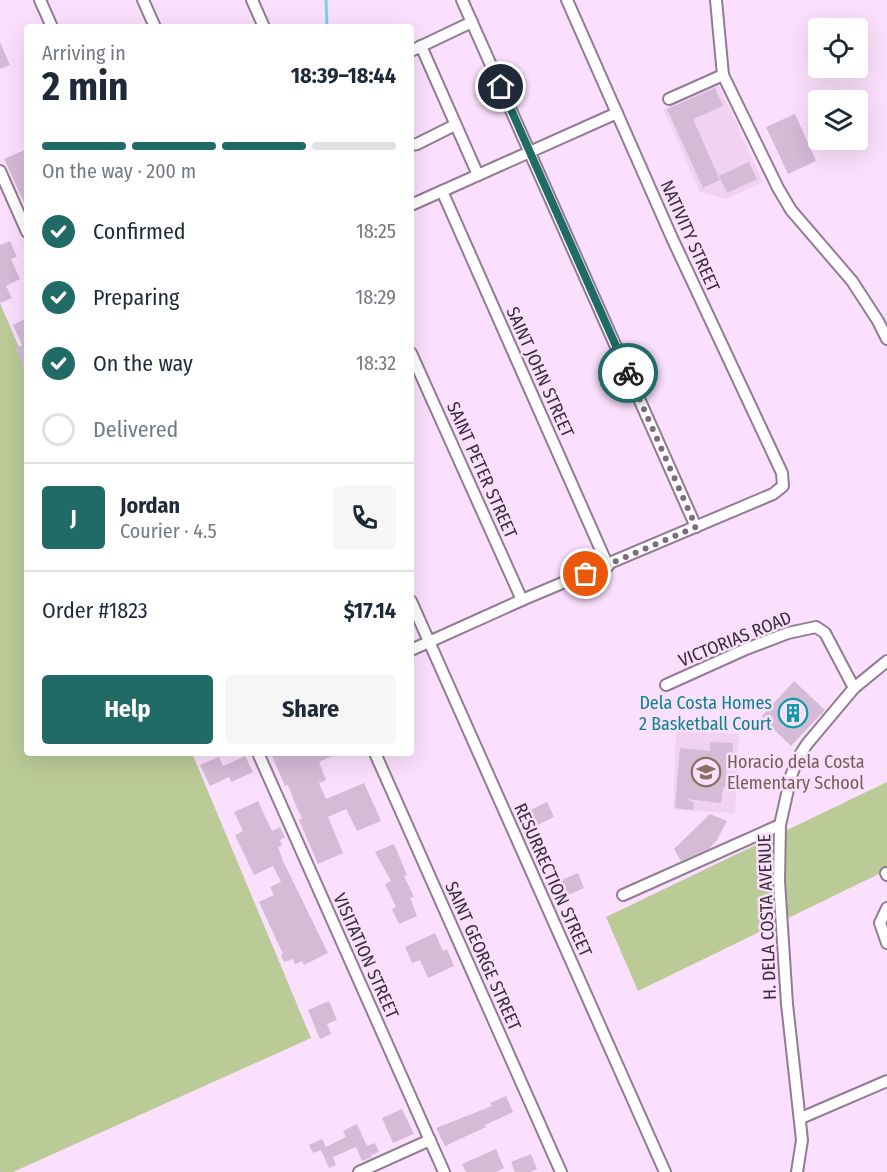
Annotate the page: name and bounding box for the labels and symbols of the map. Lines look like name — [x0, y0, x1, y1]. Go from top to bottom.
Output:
pin — [475, 61, 526, 112]
street label: NATIVITY STREET — [656, 177, 725, 296]
street label: SAINT JOHN STREET — [501, 303, 579, 441]
courier — [598, 343, 658, 403]
street label: SAINT PETER STREET — [442, 398, 522, 542]
pin — [560, 548, 611, 599]
street label: VICTORIAS ROAD — [675, 606, 795, 672]
place label: Dela Costa Homes 2 Basketball Court — [639, 692, 772, 735]
building icon: Dela Costa Homes 2 Basketball Court — [777, 697, 809, 729]
place label: Horacio dela Costa Elementary School — [727, 751, 865, 794]
school or university icon: Horacio dela Costa Elementary School — [690, 756, 722, 788]
street label: RESURRECTION STREET — [509, 800, 597, 961]
street label: H. DELA COSTA AVENUE — [753, 834, 781, 1000]
street label: SAINT GEORGE STREET — [440, 878, 526, 1035]
street label: VISITATION STREET — [329, 890, 404, 1023]

